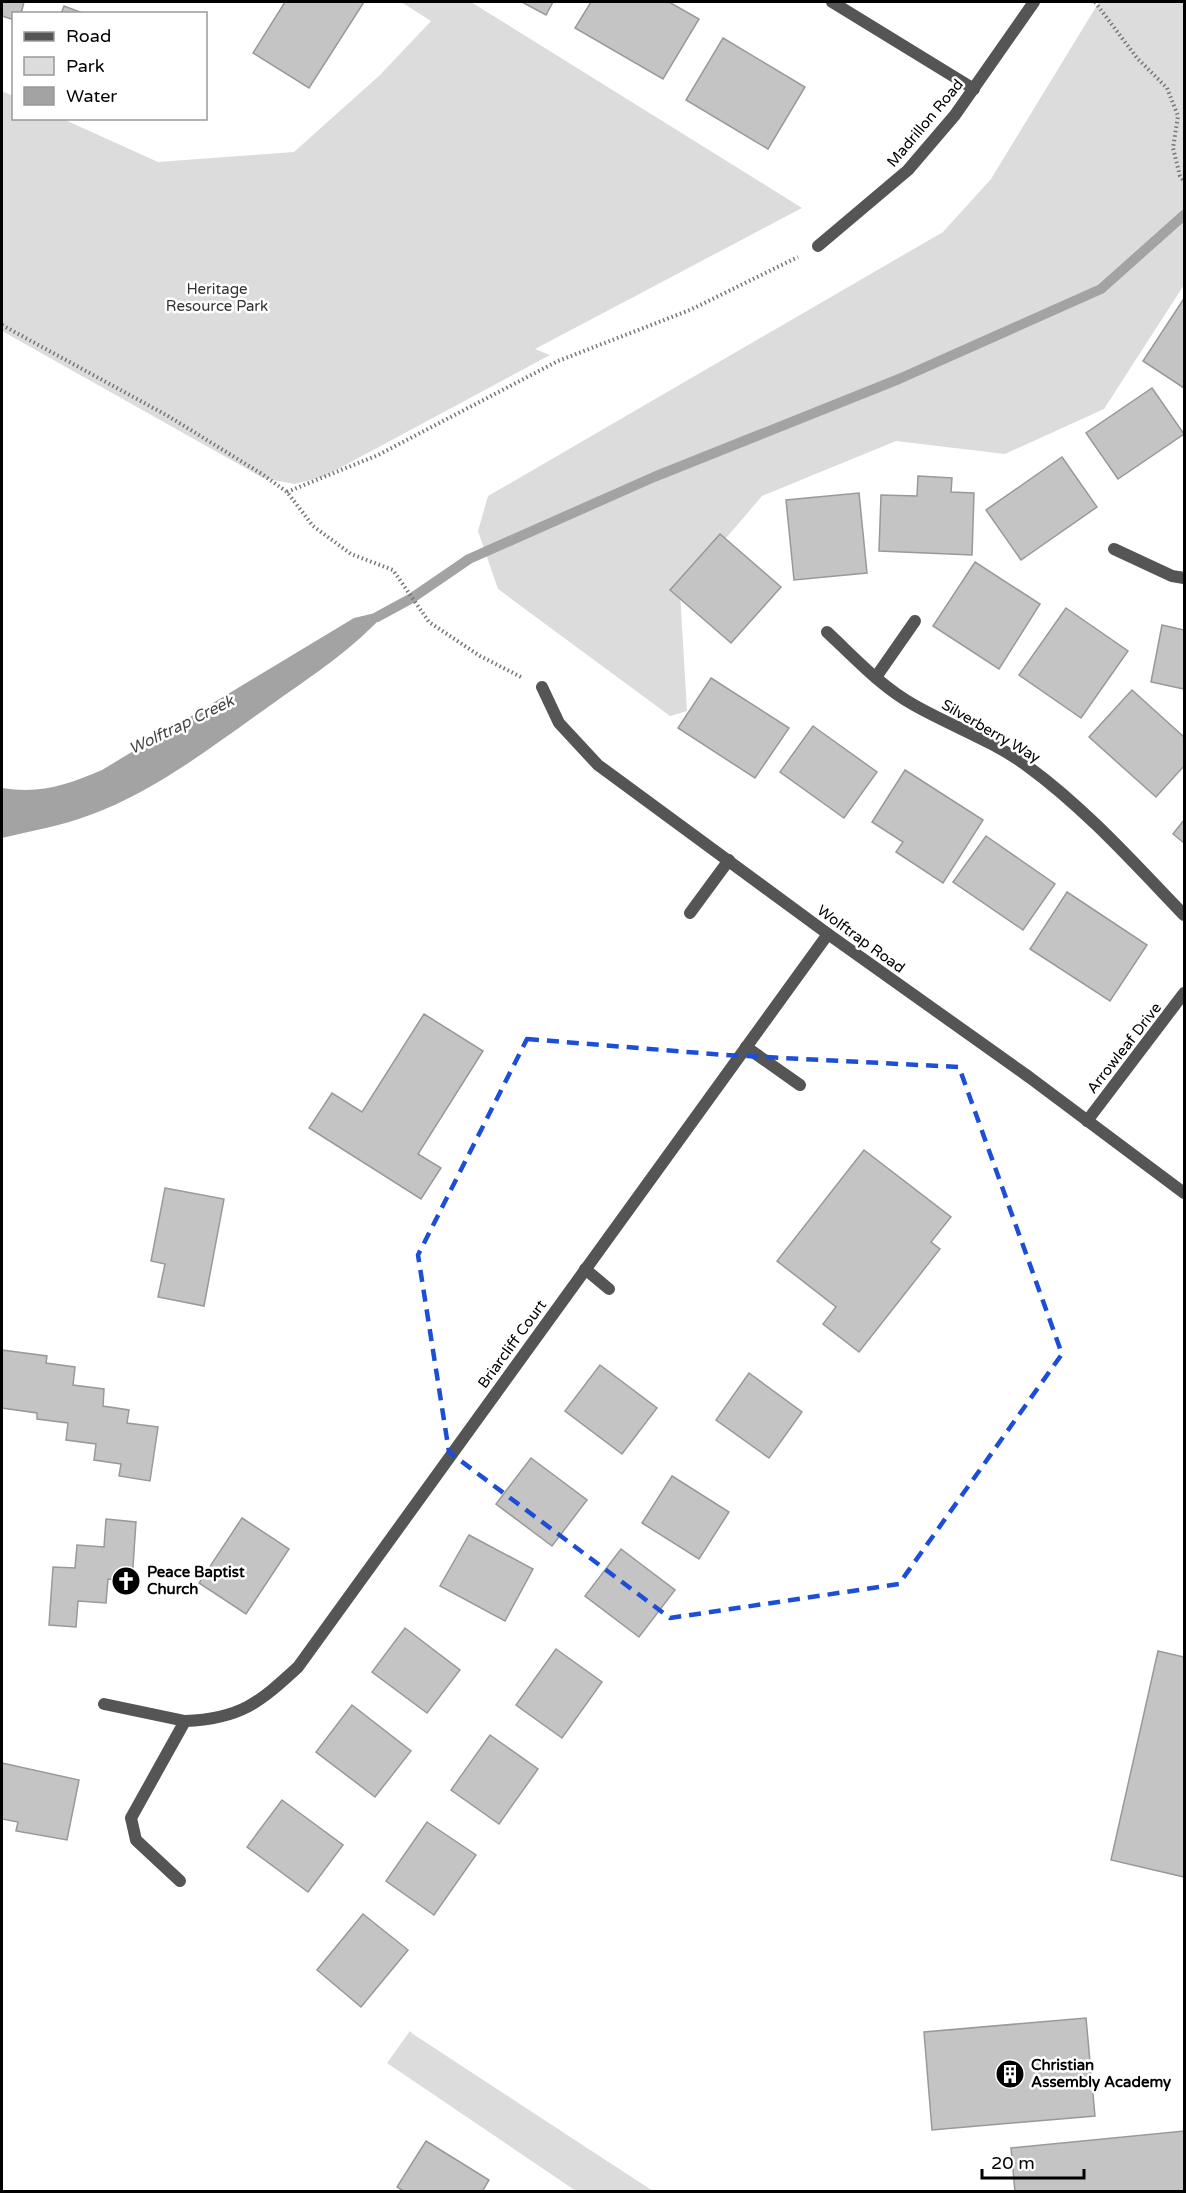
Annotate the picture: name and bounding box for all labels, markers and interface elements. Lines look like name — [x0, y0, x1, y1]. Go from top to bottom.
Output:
legend — [12, 12, 207, 120]
text: Road — [66, 25, 111, 47]
text: Park — [66, 55, 105, 77]
street label: Madrillon Road — [883, 75, 967, 171]
text: Water — [66, 85, 117, 107]
park label: Heritage Resource Park — [166, 280, 268, 315]
water label: Wolftrap Creek — [126, 690, 238, 759]
street label: Silverberry Way — [938, 695, 1044, 767]
street label: Wolftrap Road — [814, 901, 908, 977]
street label: Arrowleaf Drive — [1083, 999, 1165, 1097]
street label: Briarcliff Court — [474, 1296, 550, 1392]
place label: Peace Baptist Church — [147, 1563, 245, 1598]
church icon: Peace Baptist Church — [110, 1565, 142, 1597]
place label: Christian Assembly Academy — [1031, 2056, 1171, 2092]
building icon: Christian Assembly Academy — [994, 2058, 1026, 2090]
scale bar — [982, 2142, 1084, 2180]
text: 20 m — [991, 2152, 1035, 2174]

